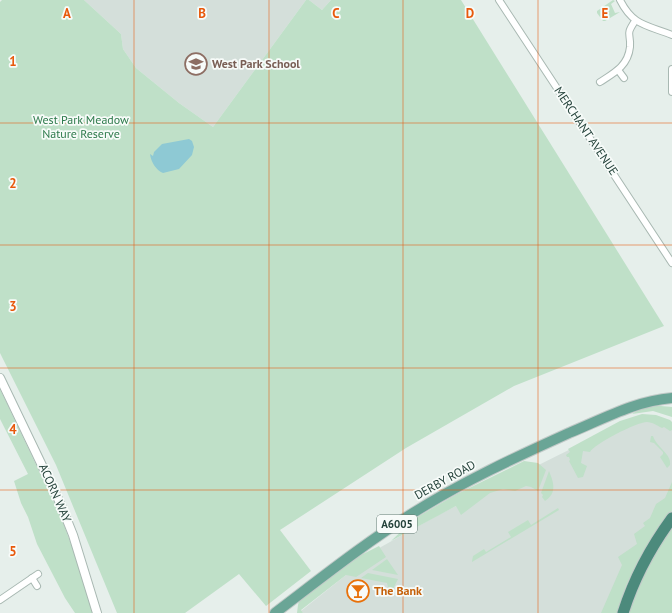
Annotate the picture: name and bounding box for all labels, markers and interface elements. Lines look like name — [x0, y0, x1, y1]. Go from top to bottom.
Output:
text: A — [63, 5, 71, 22]
text: B — [198, 5, 206, 22]
text: C — [332, 5, 340, 22]
text: D — [466, 5, 474, 22]
text: E — [602, 5, 609, 22]
school or university icon: West Park School — [183, 51, 209, 77]
text: 1 — [9, 53, 17, 70]
place label: West Park School — [212, 56, 300, 71]
street label: MERCHANT AVENUE — [551, 84, 622, 178]
park label: West Park Meadow Nature Reserve — [33, 112, 129, 141]
text: 2 — [9, 175, 17, 192]
text: 3 — [9, 298, 17, 315]
text: 4 — [9, 421, 17, 438]
street label: DERBY ROAD — [412, 457, 478, 502]
street label: ACORN WAY — [36, 461, 75, 525]
road number: A6005 — [377, 515, 417, 533]
text: 5 — [9, 543, 17, 560]
bar icon: The Bank — [345, 578, 371, 604]
place label: The Bank — [374, 583, 422, 598]

